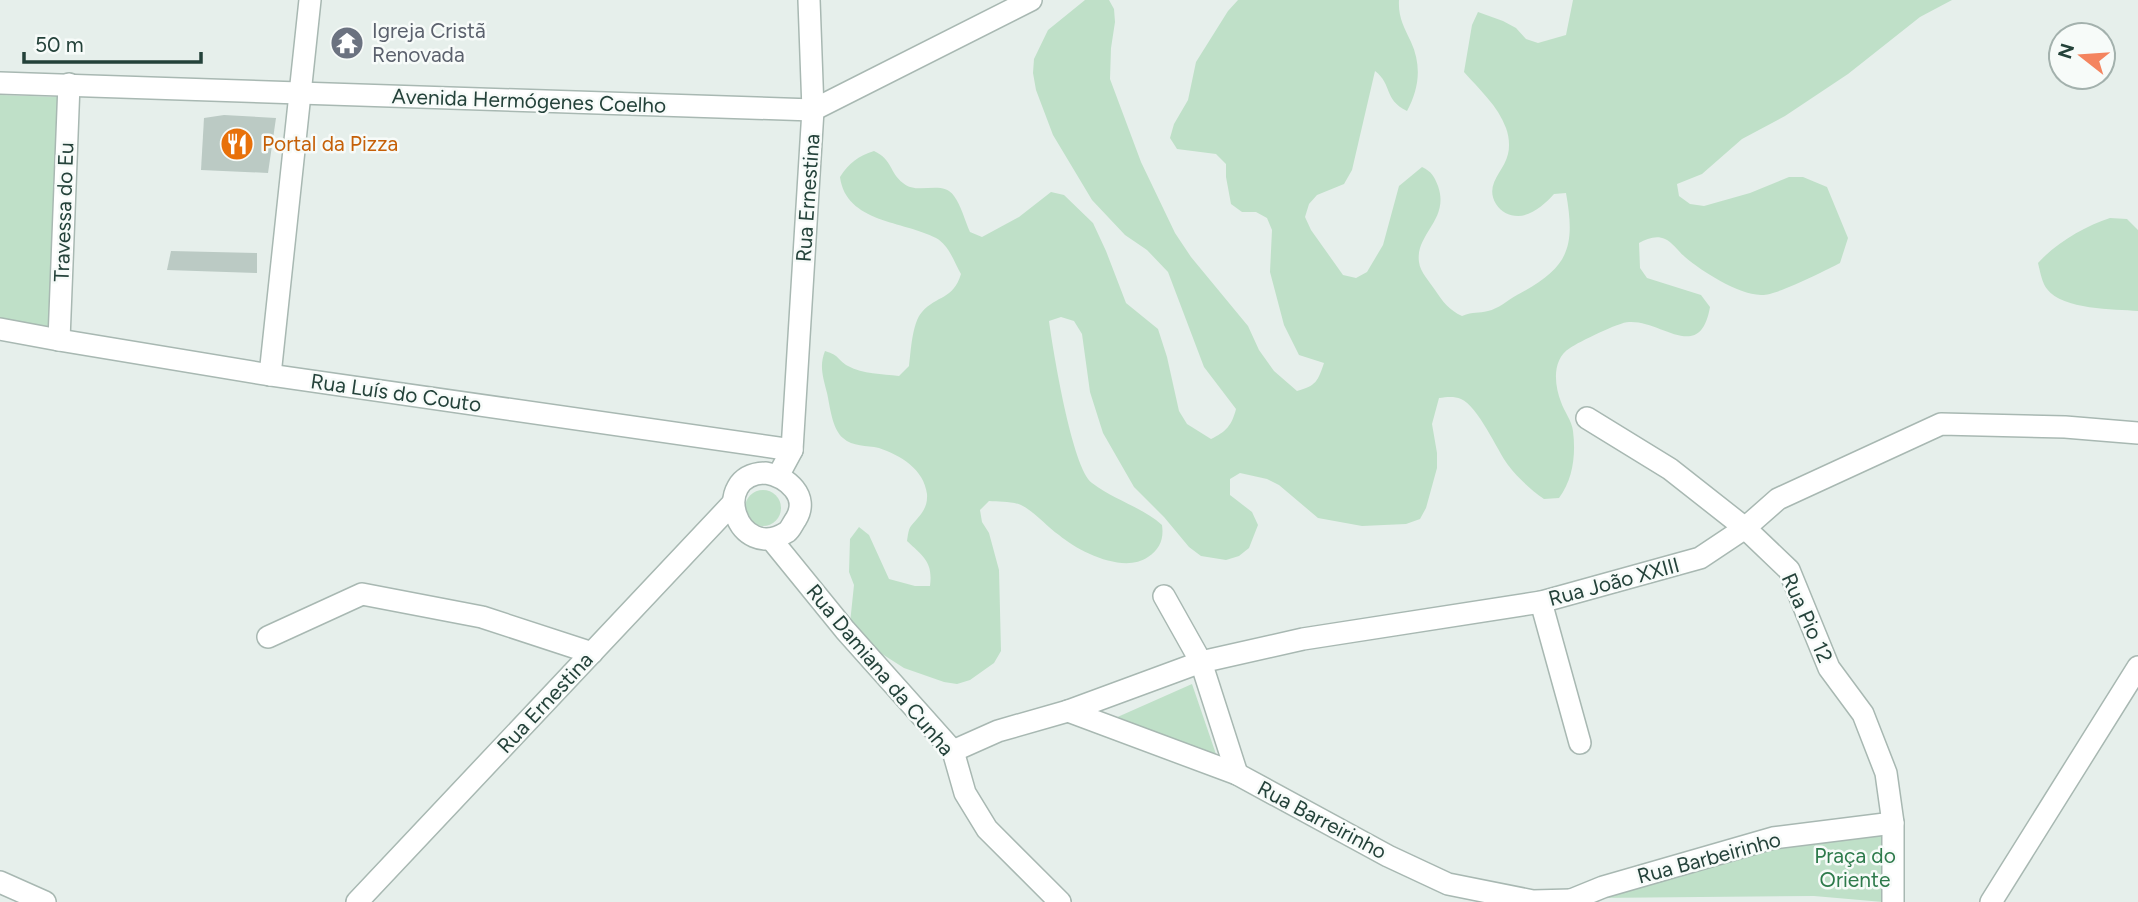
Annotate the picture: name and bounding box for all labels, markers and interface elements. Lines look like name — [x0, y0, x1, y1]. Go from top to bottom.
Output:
place label: Igreja Cristã Renovada — [372, 18, 486, 67]
scale bar — [24, 21, 201, 65]
north arrow — [2047, 21, 2117, 91]
temple icon: Igreja Cristã Renovada — [328, 24, 366, 62]
text: 50 m — [35, 32, 84, 57]
text: N — [2053, 41, 2079, 62]
street label: Avenida Hermógenes Coelho — [391, 83, 667, 118]
restaurant icon: Portal da Pizza — [218, 125, 256, 163]
place label: Portal da Pizza — [262, 131, 398, 156]
street label: Rua Ernestina — [791, 133, 824, 263]
street label: Travessa do Eu — [49, 142, 78, 282]
street label: Rua Luís do Couto — [309, 368, 483, 417]
street label: Rua João XXIII — [1546, 552, 1682, 611]
street label: Rua Pio 12 — [1777, 569, 1838, 667]
street label: Rua Damiana da Cunha — [801, 579, 959, 761]
street label: Rua Ernestina — [492, 647, 598, 758]
street label: Rua Barreirinho — [1253, 775, 1391, 864]
street label: Rua Barbeirinho — [1634, 826, 1783, 889]
park label: Praça do Oriente — [1814, 843, 1896, 892]

